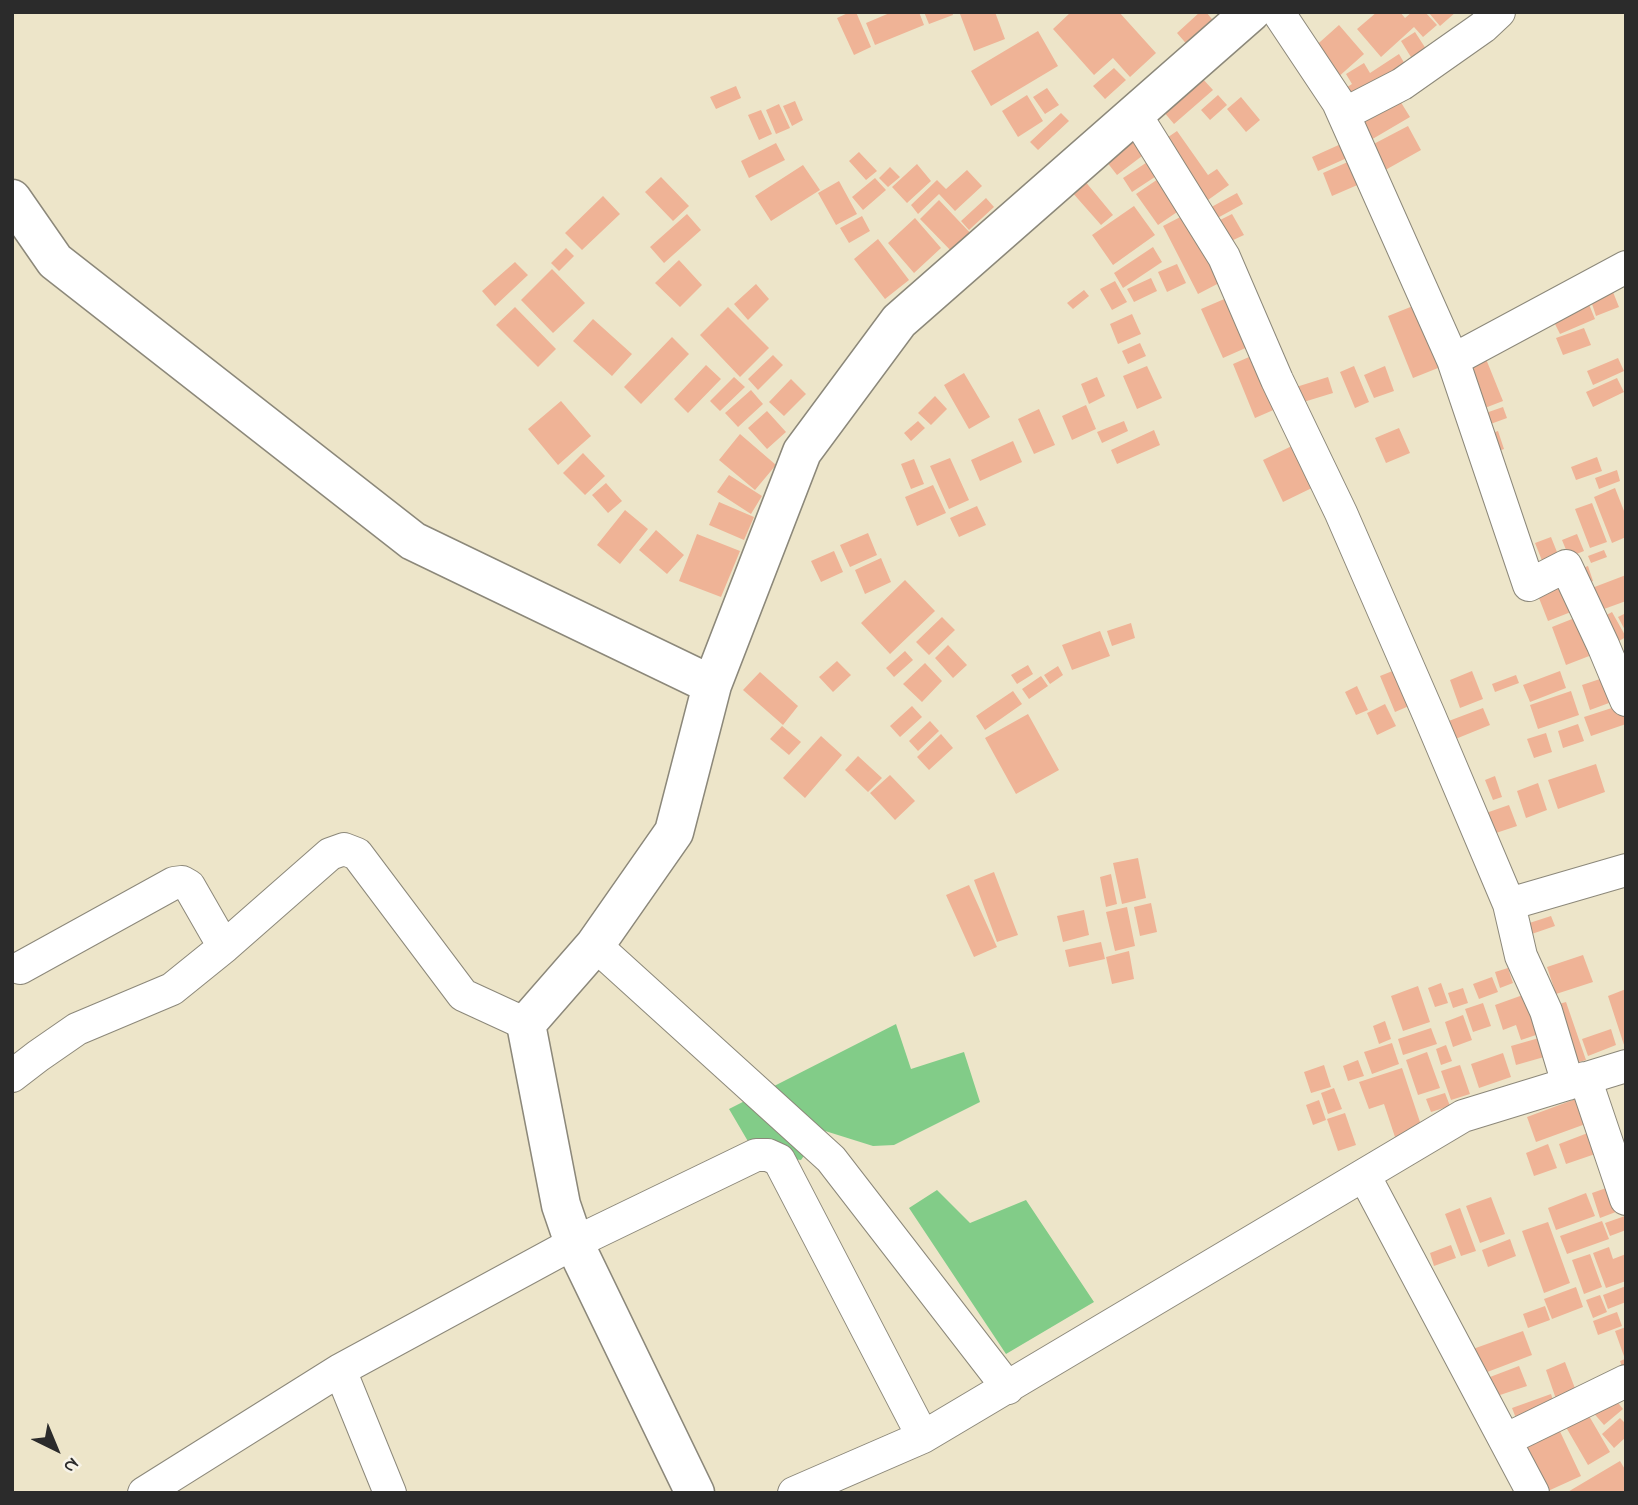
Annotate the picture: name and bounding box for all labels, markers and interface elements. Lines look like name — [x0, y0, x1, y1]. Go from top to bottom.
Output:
north arrow — [21, 1414, 91, 1484]
text: N — [57, 1450, 85, 1479]

